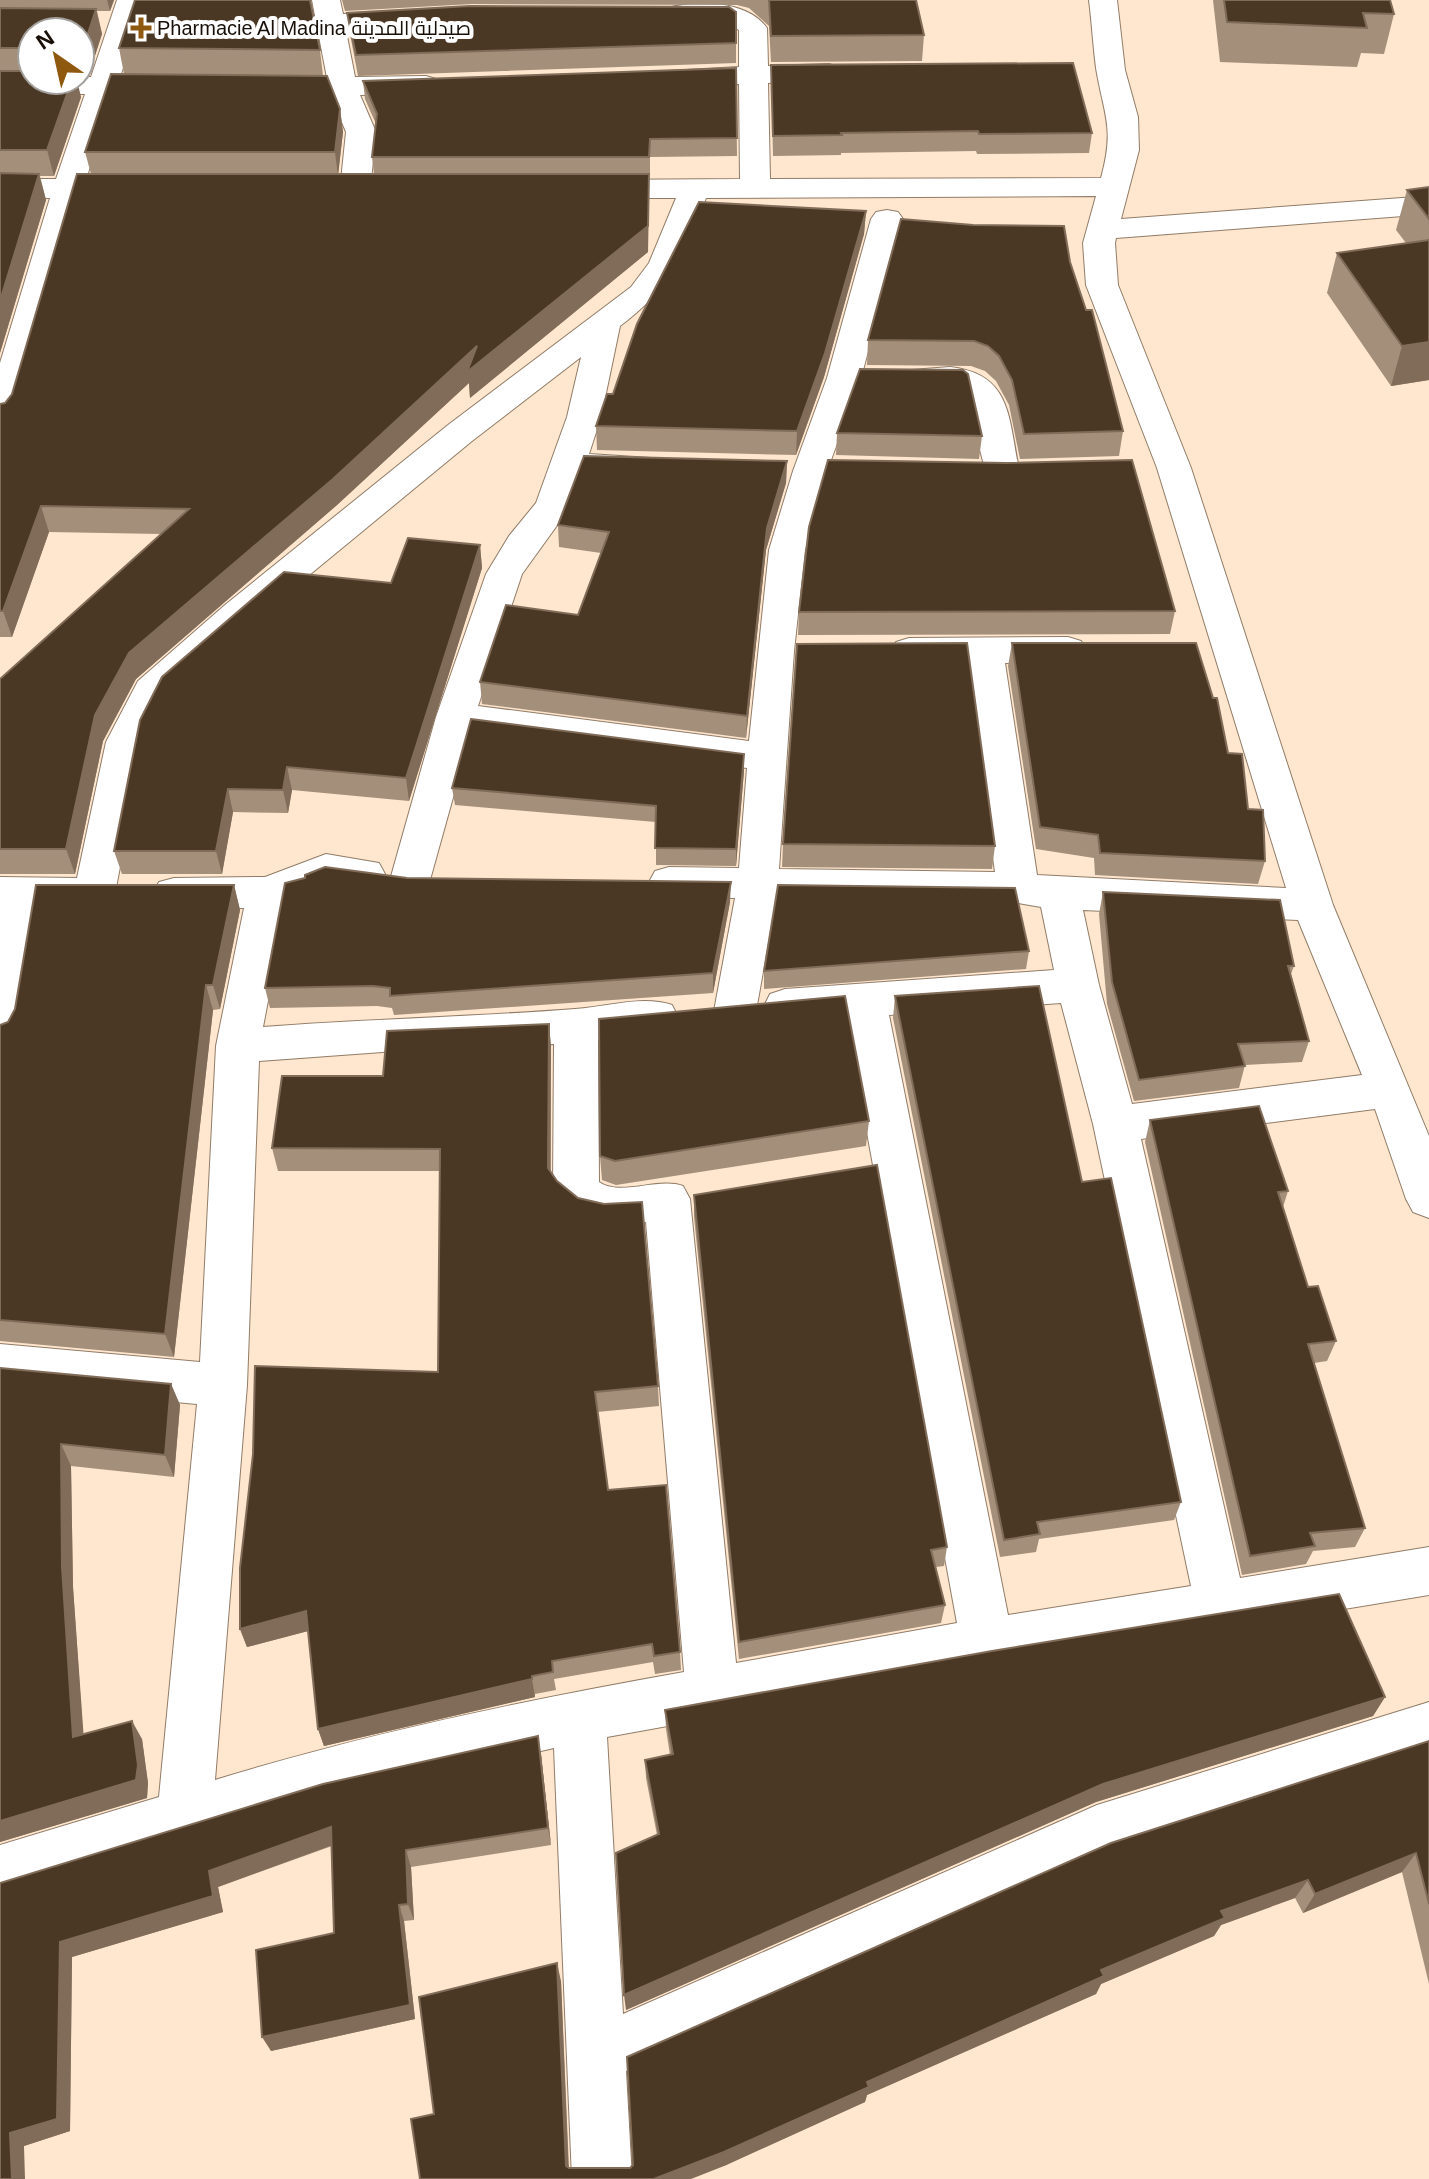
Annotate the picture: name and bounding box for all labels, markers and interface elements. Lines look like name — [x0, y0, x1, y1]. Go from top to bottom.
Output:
north arrow — [16, 16, 96, 96]
place label: Pharmacie Al Madina صيدلية المدينة — [157, 17, 471, 39]
marker: Pharmacie Al Madina صيدلية المدينة — [132, 19, 150, 37]
text: N — [32, 25, 59, 55]

